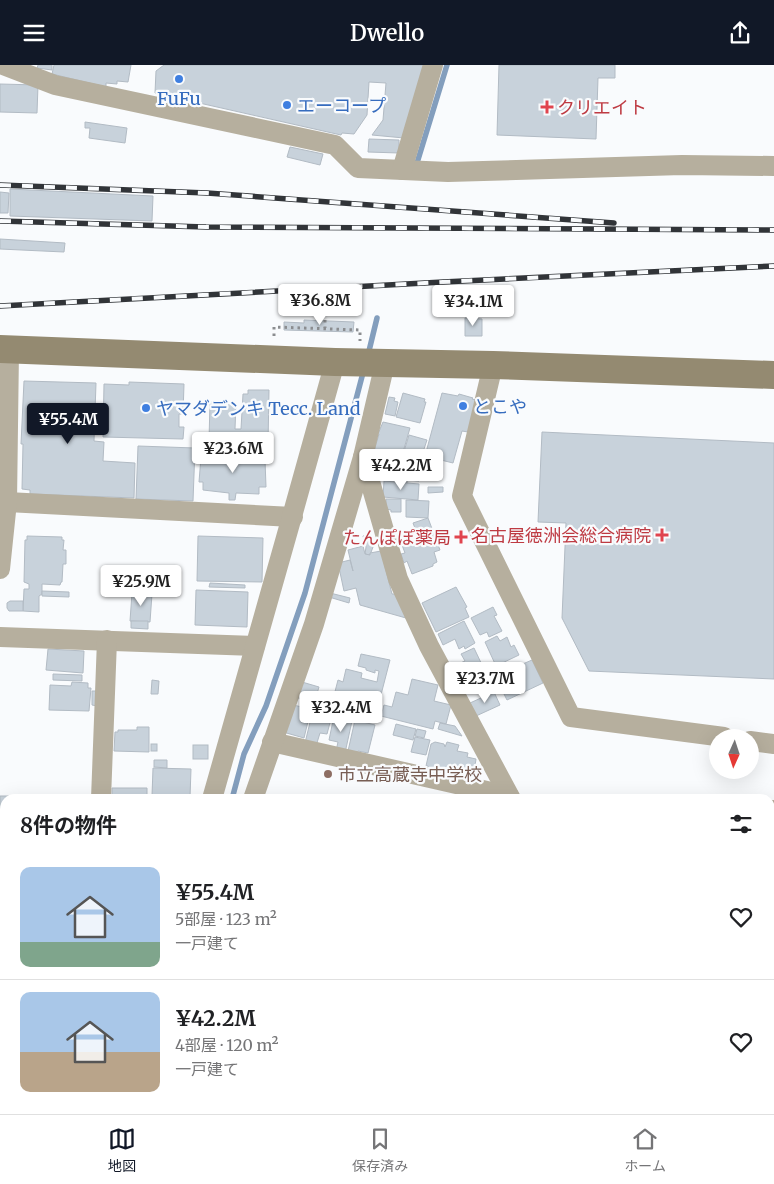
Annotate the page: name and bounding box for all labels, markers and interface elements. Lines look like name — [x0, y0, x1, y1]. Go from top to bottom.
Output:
icon: menu — [20, 19, 48, 47]
text: Dwello — [350, 19, 424, 47]
icon: share — [726, 19, 754, 47]
marker: FuFu — [173, 73, 185, 85]
place label: FuFu — [157, 87, 201, 110]
place label: エーコープ — [297, 94, 386, 117]
place label: クリエイト — [557, 96, 647, 119]
marker: エーコープ — [281, 99, 293, 111]
marker: クリエイト — [541, 101, 553, 113]
pin: ¥36.8M — [279, 283, 361, 326]
pin: ¥34.1M — [432, 285, 514, 327]
text: ¥36.8M — [289, 290, 351, 310]
text: ¥34.1M — [443, 291, 503, 311]
place label: とこや — [473, 395, 527, 418]
place label: ヤマダデンキ Tecc. Land — [156, 397, 361, 420]
marker: とこや — [457, 400, 469, 412]
marker: ヤマダデンキ Tecc. Land — [140, 402, 152, 414]
pin: ¥55.4M — [27, 403, 109, 445]
text: ¥55.4M — [38, 409, 98, 429]
pin: ¥23.6M — [192, 431, 274, 474]
text: ¥23.6M — [203, 438, 263, 458]
pin: ¥42.2M — [360, 449, 442, 491]
text: ¥42.2M — [370, 455, 432, 475]
place label: 名古屋徳洲会総合病院 — [471, 524, 651, 547]
place label: たんぽぽ薬局 — [343, 526, 451, 549]
marker: 名古屋徳洲会総合病院 — [655, 528, 669, 542]
marker: たんぽぽ薬局 — [455, 531, 467, 543]
pin: ¥25.9M — [100, 565, 182, 607]
text: ¥25.9M — [111, 571, 171, 591]
pin: ¥23.7M — [444, 661, 526, 704]
text: ¥23.7M — [456, 668, 514, 688]
pin: ¥32.4M — [300, 691, 382, 733]
text: ¥32.4M — [310, 697, 372, 717]
north arrow — [709, 729, 759, 779]
map controls — [709, 729, 759, 779]
place label: 市立高蔵寺中学校 — [338, 763, 482, 786]
marker: 市立高蔵寺中学校 — [322, 768, 334, 780]
icon: filters — [727, 810, 755, 838]
text: 8件の物件 — [20, 812, 117, 839]
text: ¥55.4M — [175, 879, 254, 906]
icon: home — [60, 887, 120, 947]
icon: heart — [727, 903, 755, 931]
text: 5部屋 · 123 m² — [175, 909, 277, 929]
text: 一戸建て — [175, 933, 239, 953]
text: ¥42.2M — [175, 1005, 256, 1032]
icon: home — [60, 1012, 120, 1072]
icon: heart — [727, 1028, 755, 1056]
text: 4部屋 · 120 m² — [175, 1035, 279, 1055]
text: 一戸建て — [175, 1059, 239, 1079]
tab: 地図 — [108, 1125, 136, 1175]
tab: 保存済み — [352, 1125, 408, 1175]
tab: ホーム — [624, 1125, 666, 1175]

